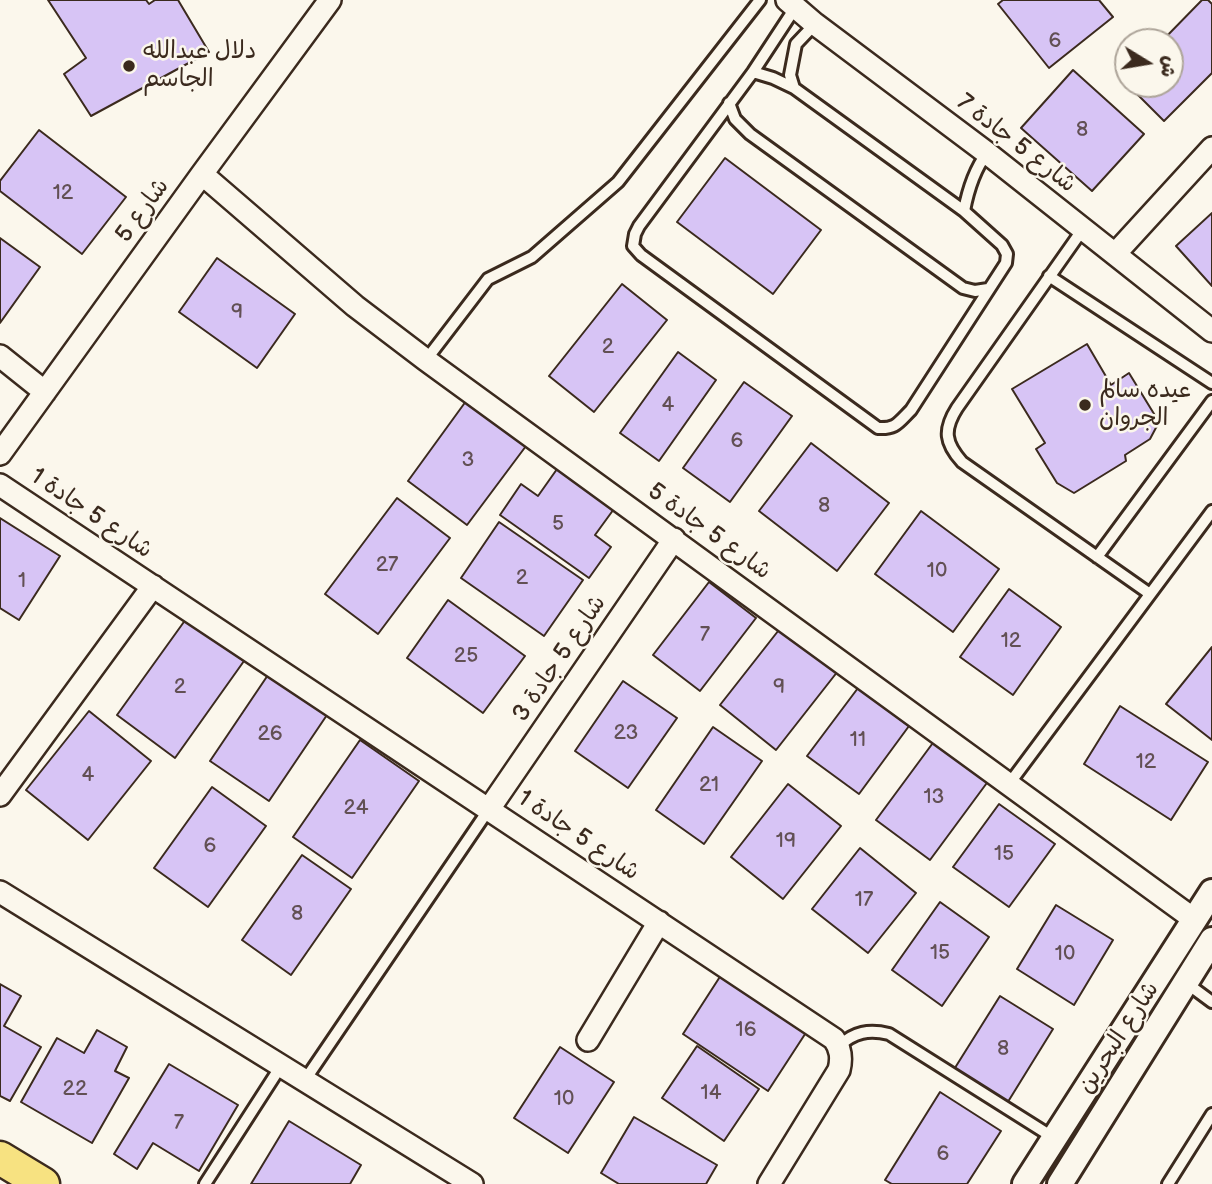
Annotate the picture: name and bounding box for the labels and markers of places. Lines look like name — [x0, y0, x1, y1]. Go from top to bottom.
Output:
place label: دلال عبدالله الجاسم — [143, 38, 256, 94]
marker: دلال عبدالله الجاسم — [121, 58, 137, 74]
place label: عيده سالم الجروان — [1099, 377, 1191, 433]
marker: عيده سالم الجروان — [1077, 397, 1093, 413]

